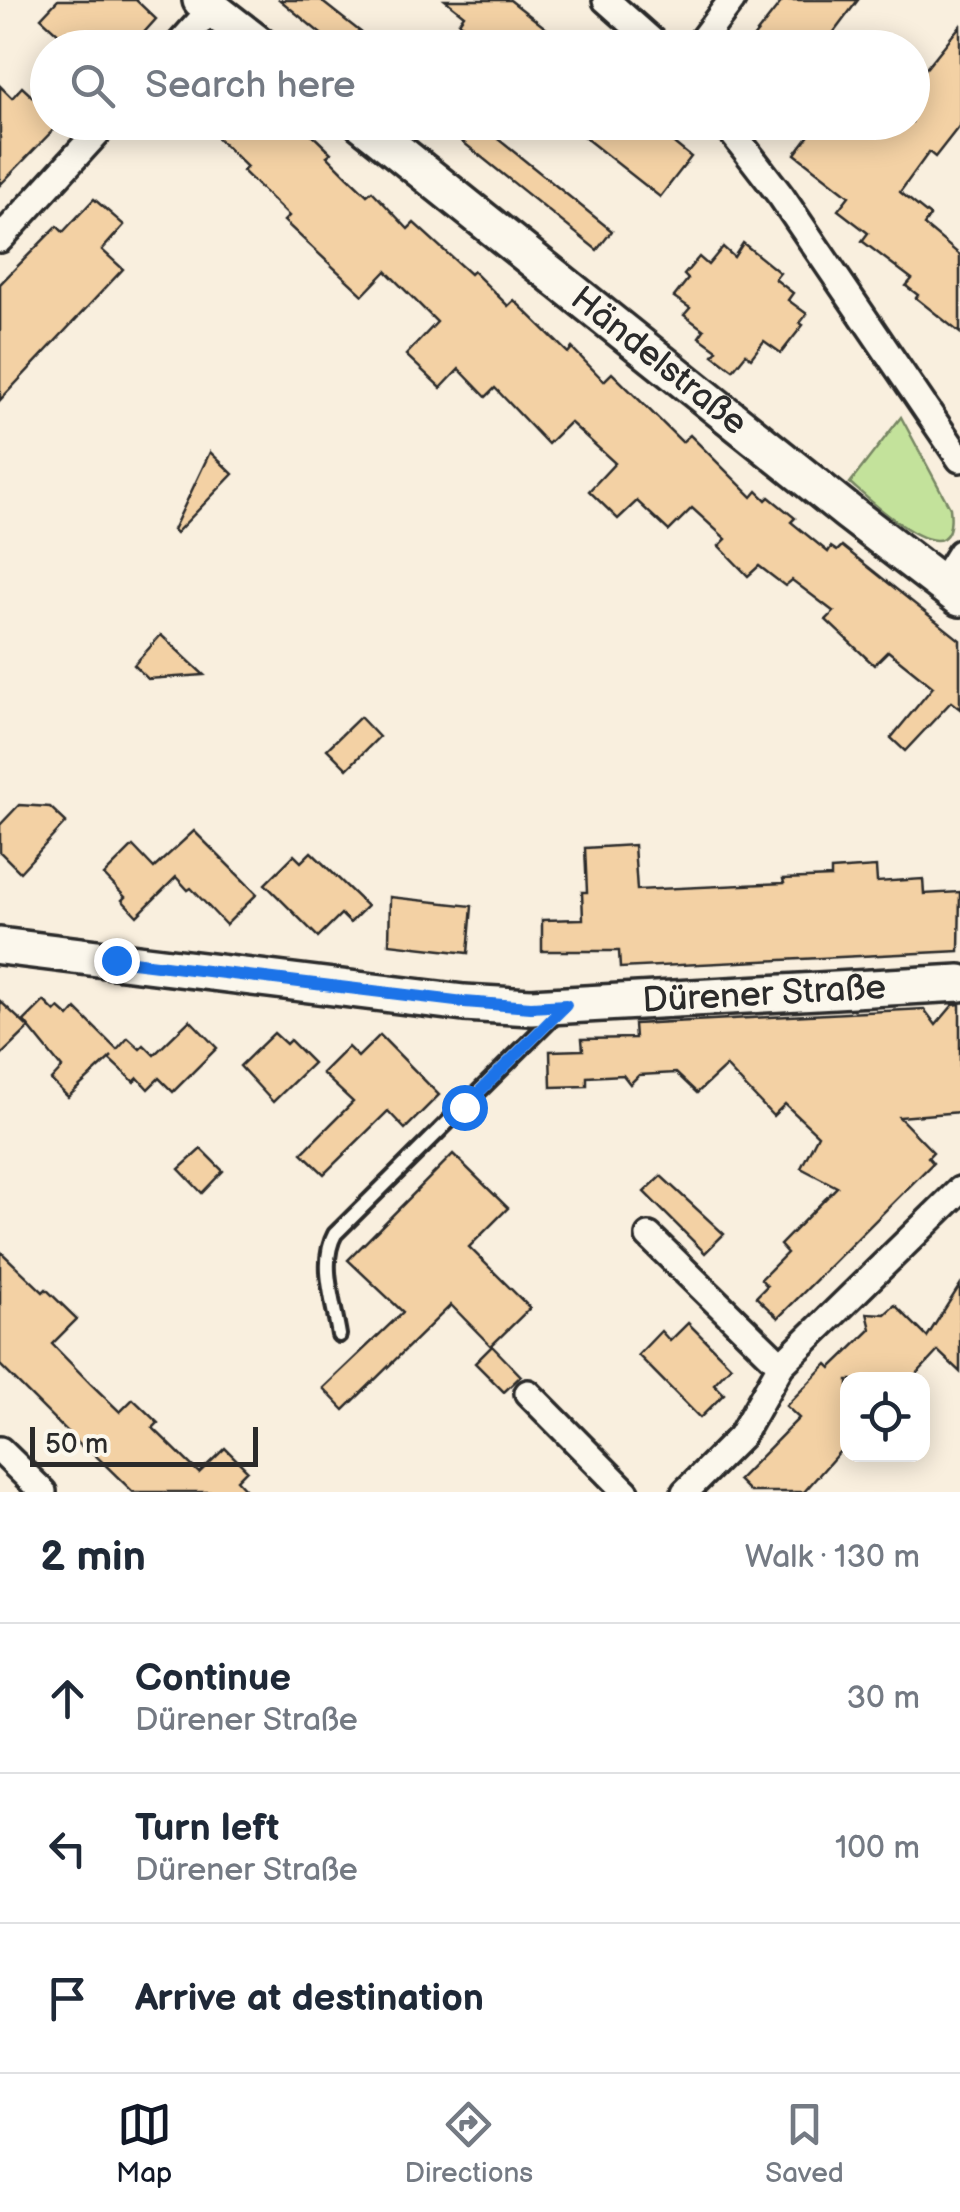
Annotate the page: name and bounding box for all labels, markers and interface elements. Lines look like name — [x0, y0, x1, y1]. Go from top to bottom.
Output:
search box — [30, 30, 930, 140]
icon: search — [65, 58, 120, 113]
text: Search here — [145, 63, 356, 108]
street label: Händelstraße — [562, 277, 756, 444]
route end — [94, 938, 140, 984]
street label: Dürener Straße — [641, 966, 887, 1022]
route start — [442, 1085, 488, 1131]
map controls — [840, 1372, 930, 1462]
button: locate — [840, 1372, 930, 1462]
scale bar — [30, 1422, 258, 1466]
text: 50 m — [45, 1428, 108, 1461]
text: 2 min — [40, 1532, 146, 1583]
text: Walk · 130 m — [745, 1538, 920, 1577]
text: Continue — [135, 1656, 291, 1701]
icon: ahead — [40, 1671, 95, 1726]
text: 30 m — [846, 1679, 920, 1718]
text: Dürener Straße — [135, 1701, 358, 1740]
text: Turn left — [135, 1806, 279, 1851]
icon: left — [40, 1821, 95, 1876]
text: 100 m — [835, 1829, 920, 1868]
text: Dürener Straße — [135, 1851, 358, 1890]
icon: arrive — [40, 1971, 95, 2026]
text: Arrive at destination — [135, 1976, 484, 2021]
tab: Map — [116, 2097, 172, 2190]
tab: Directions — [404, 2097, 533, 2190]
tab: Saved — [765, 2097, 844, 2190]

